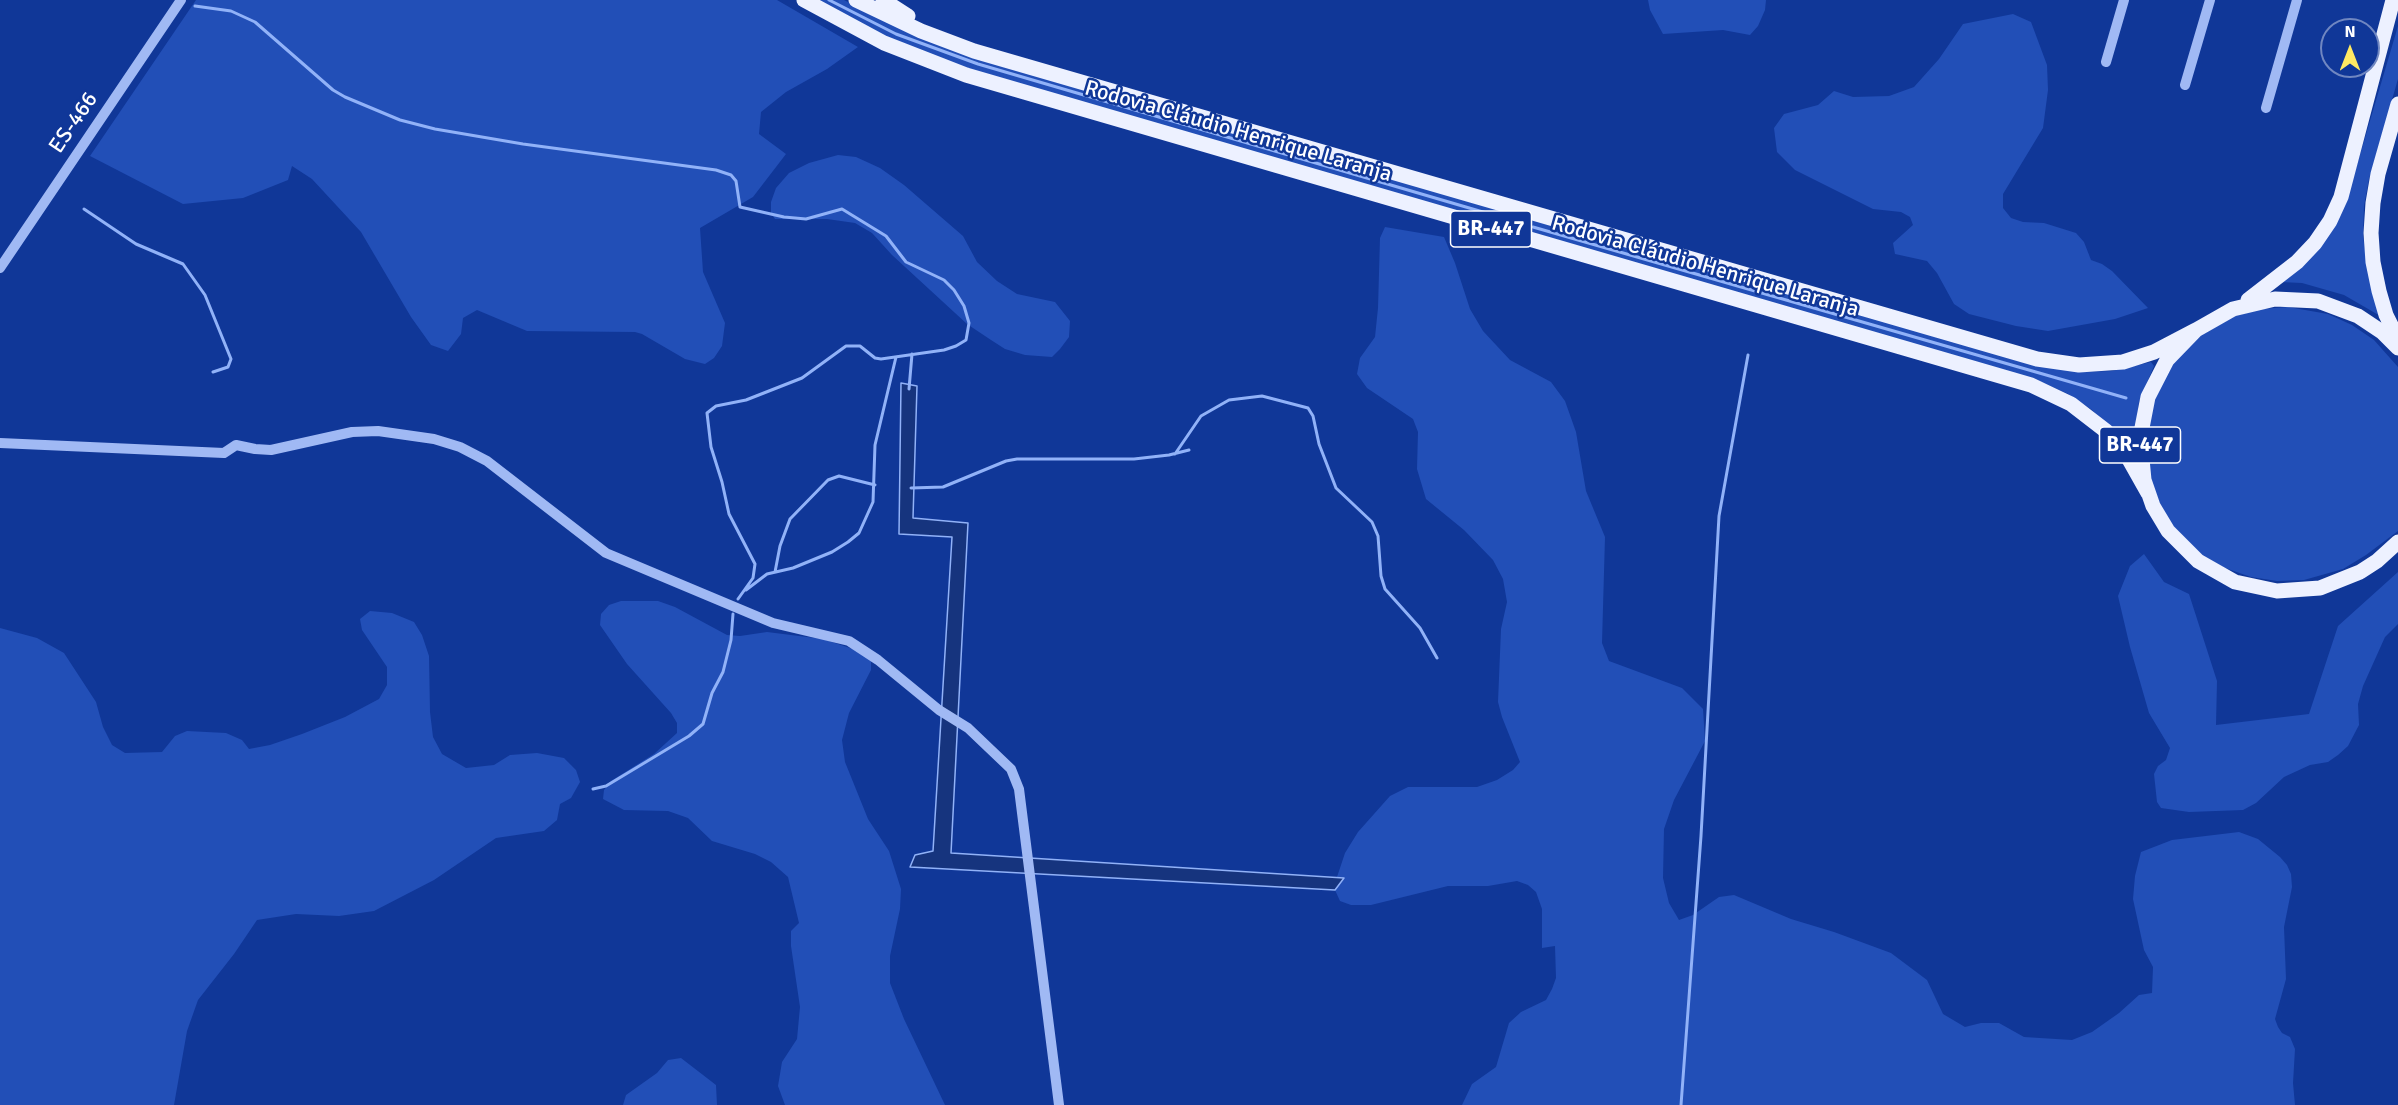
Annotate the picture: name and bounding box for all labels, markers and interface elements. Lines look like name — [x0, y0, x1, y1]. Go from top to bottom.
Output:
north arrow — [2320, 18, 2380, 78]
text: N — [2344, 22, 2356, 42]
street label: Rodovia Cláudio Henrique Laranja — [1081, 75, 1395, 189]
street label: ES-466 — [44, 87, 104, 159]
street label: Rodovia Cláudio Henrique Laranja — [1548, 210, 1862, 324]
road number: BR-447 — [1450, 211, 1532, 247]
road number: BR-447 — [2100, 427, 2180, 463]

